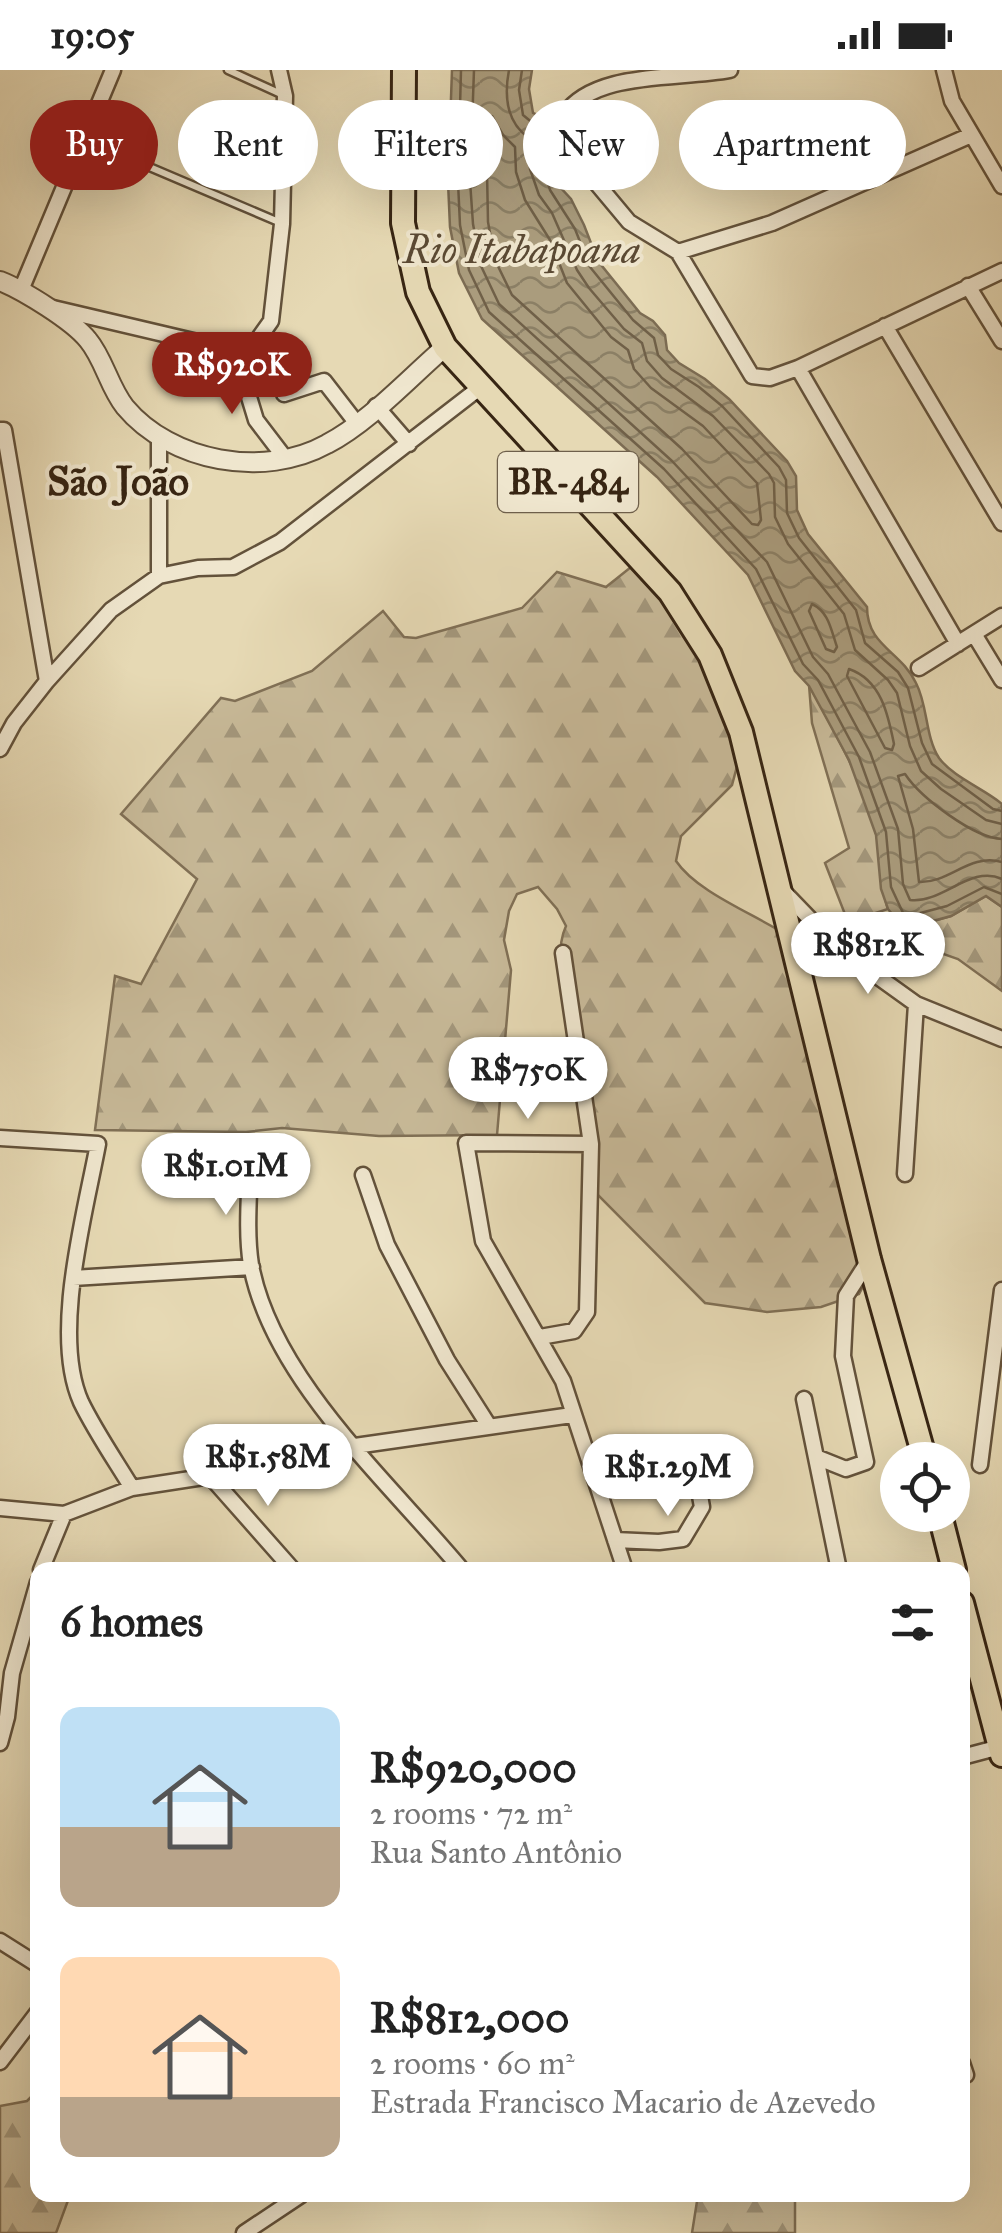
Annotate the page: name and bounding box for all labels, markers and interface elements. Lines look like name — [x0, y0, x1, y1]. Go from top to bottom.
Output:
text: 19:05 — [50, 12, 135, 58]
chip: Buy — [30, 100, 158, 190]
chip: Rent — [178, 100, 318, 190]
chip: Filters — [338, 100, 503, 190]
chip: New — [523, 100, 659, 190]
chip: Apartment — [679, 100, 906, 190]
water label: Rio Itabapoana — [401, 225, 641, 274]
pin: R$920K — [151, 332, 313, 417]
text: R$920K — [174, 345, 290, 384]
road number: BR-484 — [498, 452, 638, 512]
district label: São João — [47, 457, 189, 506]
pin: R$812K — [787, 912, 949, 997]
text: R$812K — [813, 925, 923, 964]
pin: R$750K — [447, 1037, 609, 1122]
text: R$750K — [471, 1050, 586, 1089]
pin: R$1.01M — [134, 1133, 318, 1218]
text: R$1.01M — [164, 1146, 288, 1185]
pin: R$1.58M — [176, 1424, 360, 1509]
pin: R$1.29M — [576, 1434, 760, 1519]
text: R$1.58M — [205, 1437, 331, 1476]
map controls — [880, 1442, 970, 1532]
button: locate — [880, 1442, 970, 1532]
text: R$1.29M — [605, 1447, 731, 1486]
icon: filters — [885, 1595, 940, 1650]
text: 6 homes — [60, 1596, 203, 1648]
text: R$920,000 — [370, 1742, 577, 1794]
icon: home — [140, 1747, 260, 1867]
text: 2 rooms · 72 m² — [370, 1794, 572, 1833]
text: Rua Santo Antônio — [370, 1833, 622, 1872]
text: R$812,000 — [370, 1992, 569, 2044]
icon: home — [140, 1997, 260, 2117]
text: 2 rooms · 60 m² — [370, 2044, 575, 2083]
text: Estrada Francisco Macario de Azevedo — [370, 2083, 876, 2122]

